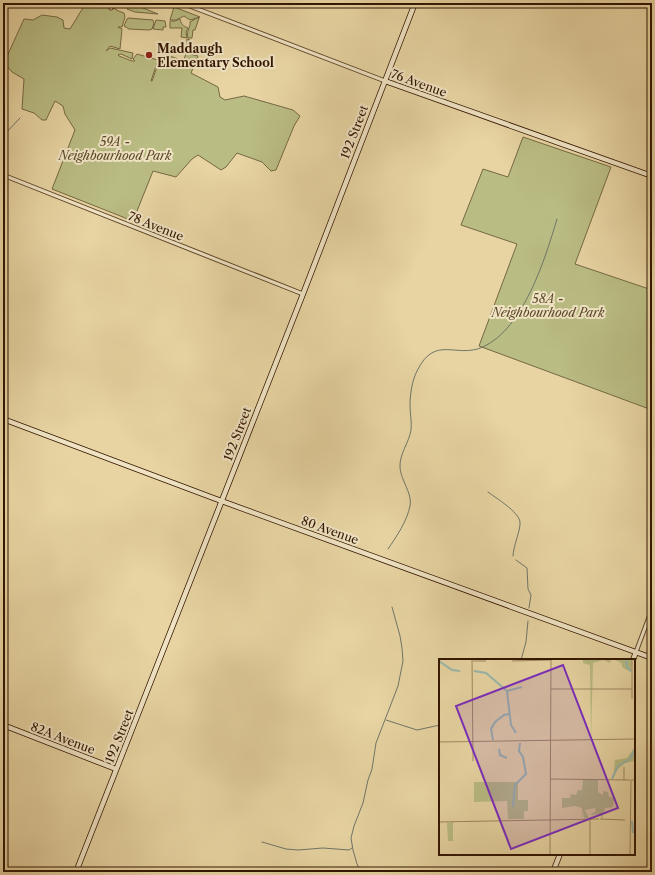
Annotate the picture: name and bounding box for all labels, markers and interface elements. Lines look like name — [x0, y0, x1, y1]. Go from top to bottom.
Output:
place label: Maddaugh Elementary School — [157, 41, 274, 70]
marker: Maddaugh Elementary School — [144, 50, 154, 60]
street label: 76 Avenue — [389, 66, 449, 100]
street label: 192 Street — [337, 102, 371, 161]
park label: 59A - Neighbourhood Park — [57, 134, 172, 163]
street label: 78 Avenue — [126, 208, 186, 244]
park label: 58A - Neighbourhood Park — [490, 291, 605, 320]
street label: 192 Street — [220, 404, 254, 463]
street label: 80 Avenue — [299, 513, 361, 547]
inset map — [439, 659, 635, 855]
street label: 192 Street — [102, 706, 137, 765]
street label: 82A Avenue — [29, 719, 98, 757]

